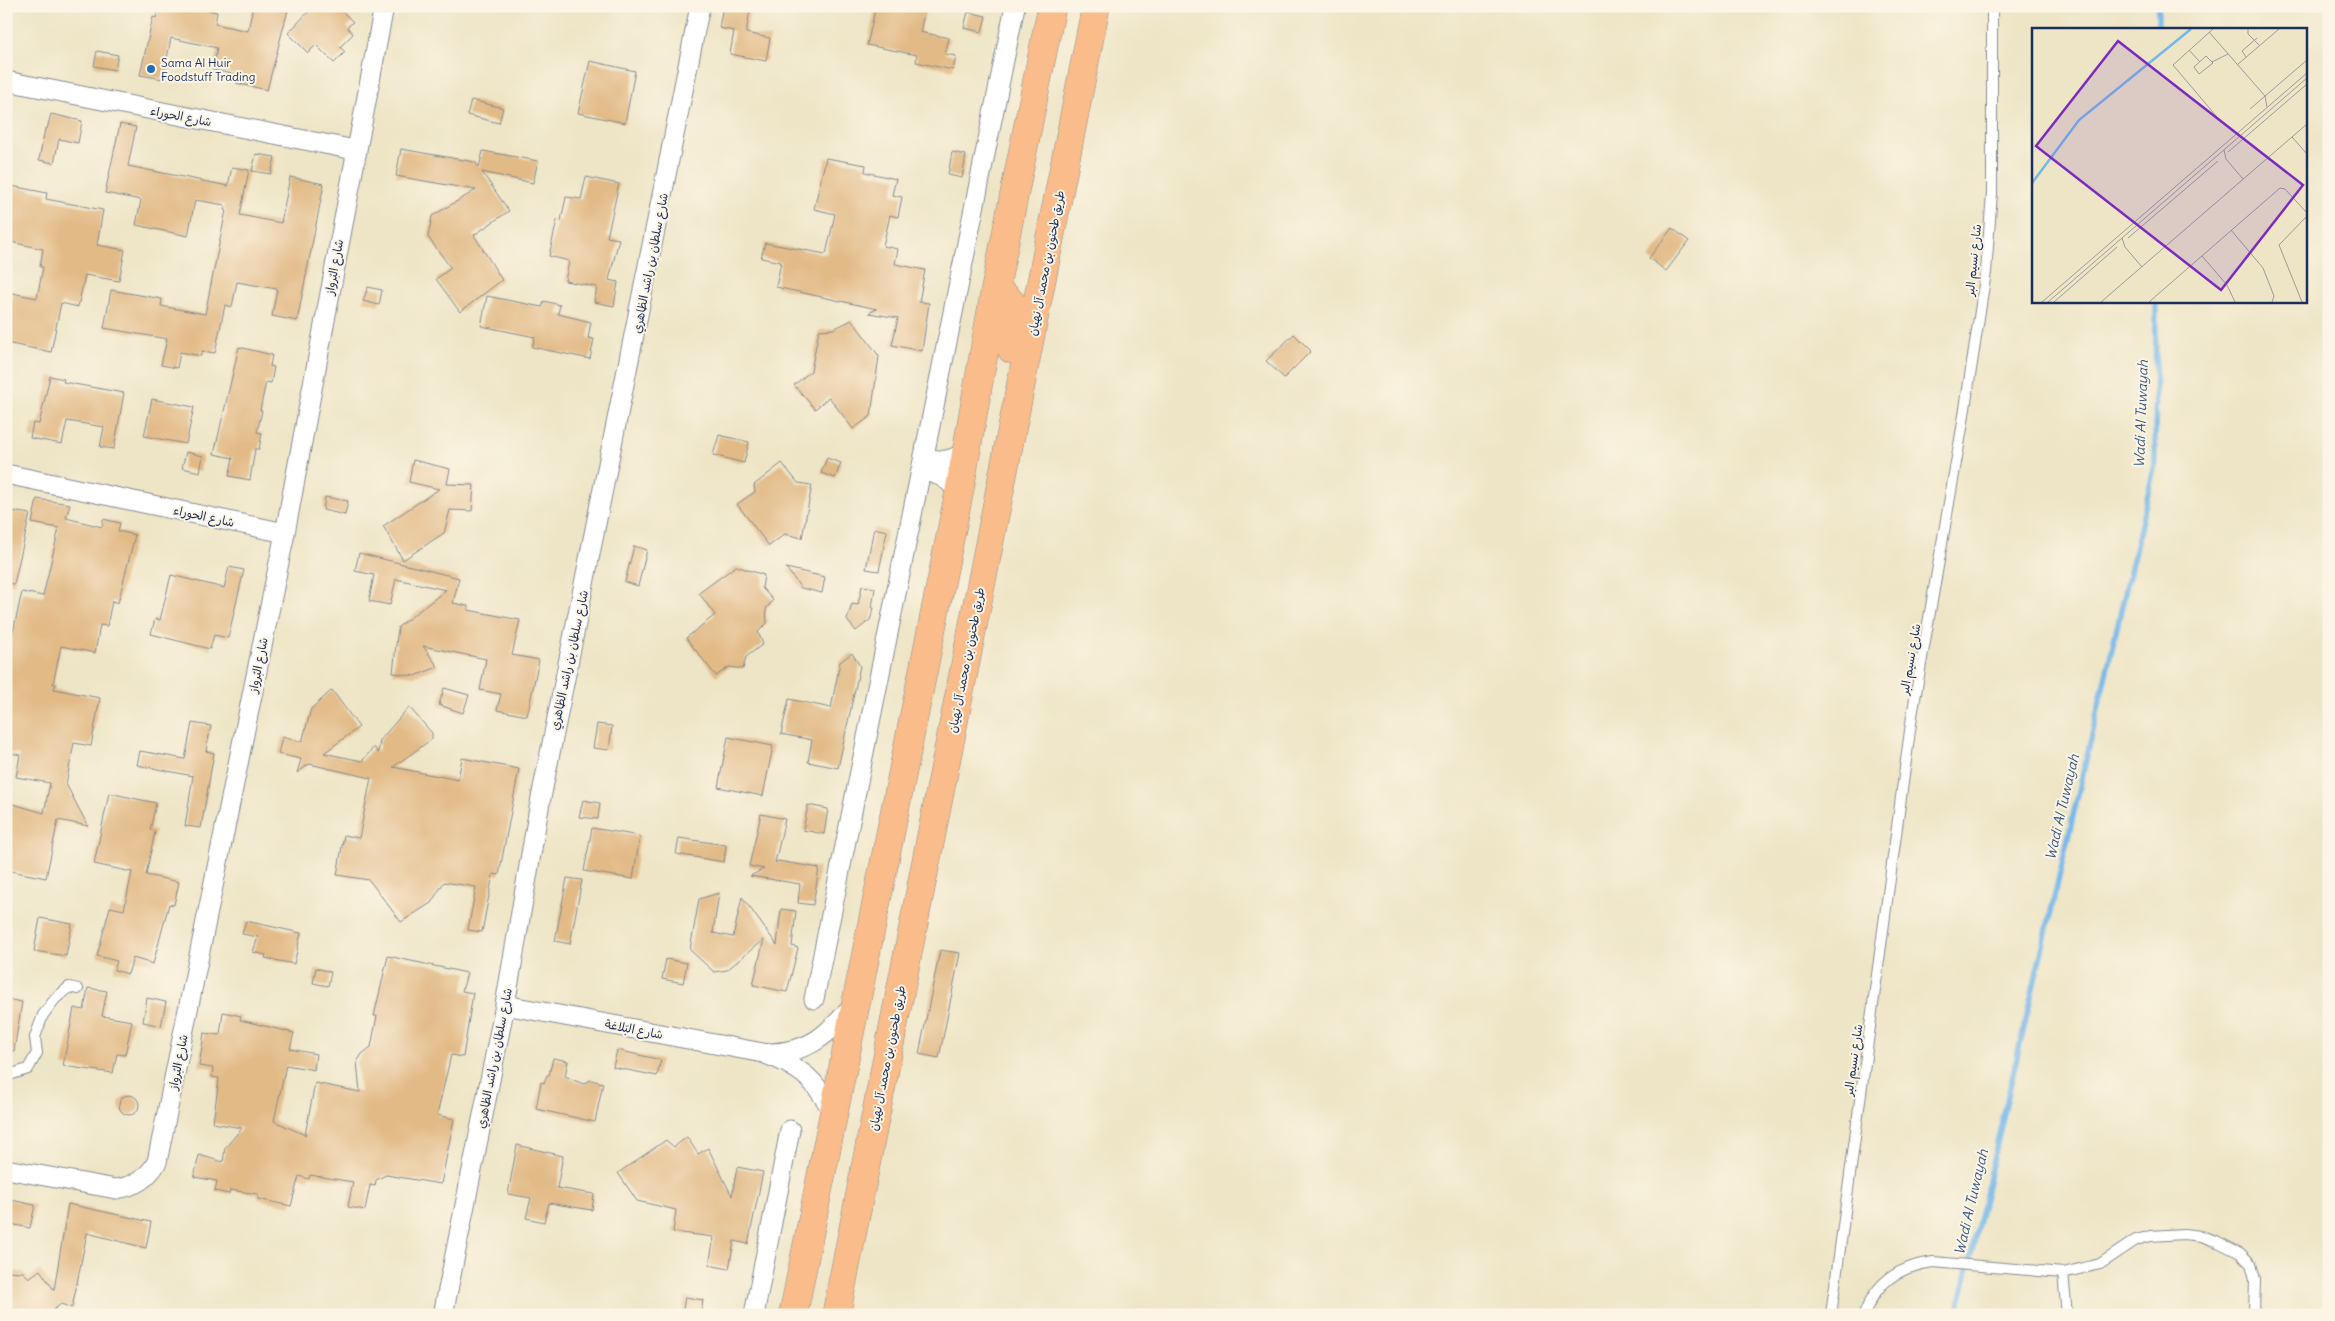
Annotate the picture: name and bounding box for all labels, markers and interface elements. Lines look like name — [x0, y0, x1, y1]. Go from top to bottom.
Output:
inset map — [2032, 28, 2308, 302]
place label: Sama Al Huir Foodstuff Trading — [161, 55, 255, 84]
marker: Sama Al Huir Foodstuff Trading — [145, 63, 157, 75]
street label: شارع الحوراء — [149, 103, 213, 131]
street label: طريق طحنون بن محمد آل نهيان — [1025, 189, 1068, 337]
street label: شارع سلطان بن راشد الظاهري — [629, 192, 673, 335]
street label: شارع نسيم البر — [1962, 223, 1986, 298]
street label: شارع البُرواز — [322, 238, 348, 297]
water label: Wadi Al Tuwayah — [2130, 359, 2152, 468]
street label: شارع الحوراء — [172, 502, 236, 532]
street label: طريق طحنون بن محمد آل نهيان — [945, 586, 988, 734]
street label: شارع سلطان بن راشد الظاهري — [547, 589, 593, 732]
street label: شارع نسيم البر — [1896, 622, 1926, 697]
street label: شارع البُرواز — [245, 636, 273, 695]
water label: Wadi Al Tuwayah — [2041, 752, 2083, 862]
street label: طريق طحنون بن محمد آل نهيان — [866, 984, 909, 1132]
street label: شارع سلطان بن راشد الظاهري — [473, 987, 517, 1130]
street label: شارع البَلاغة — [603, 1016, 664, 1044]
street label: شارع نسيم البر — [1840, 1023, 1867, 1098]
street label: شارع البُرواز — [165, 1033, 193, 1092]
water label: Wadi Al Tuwayah — [1950, 1147, 1992, 1257]

